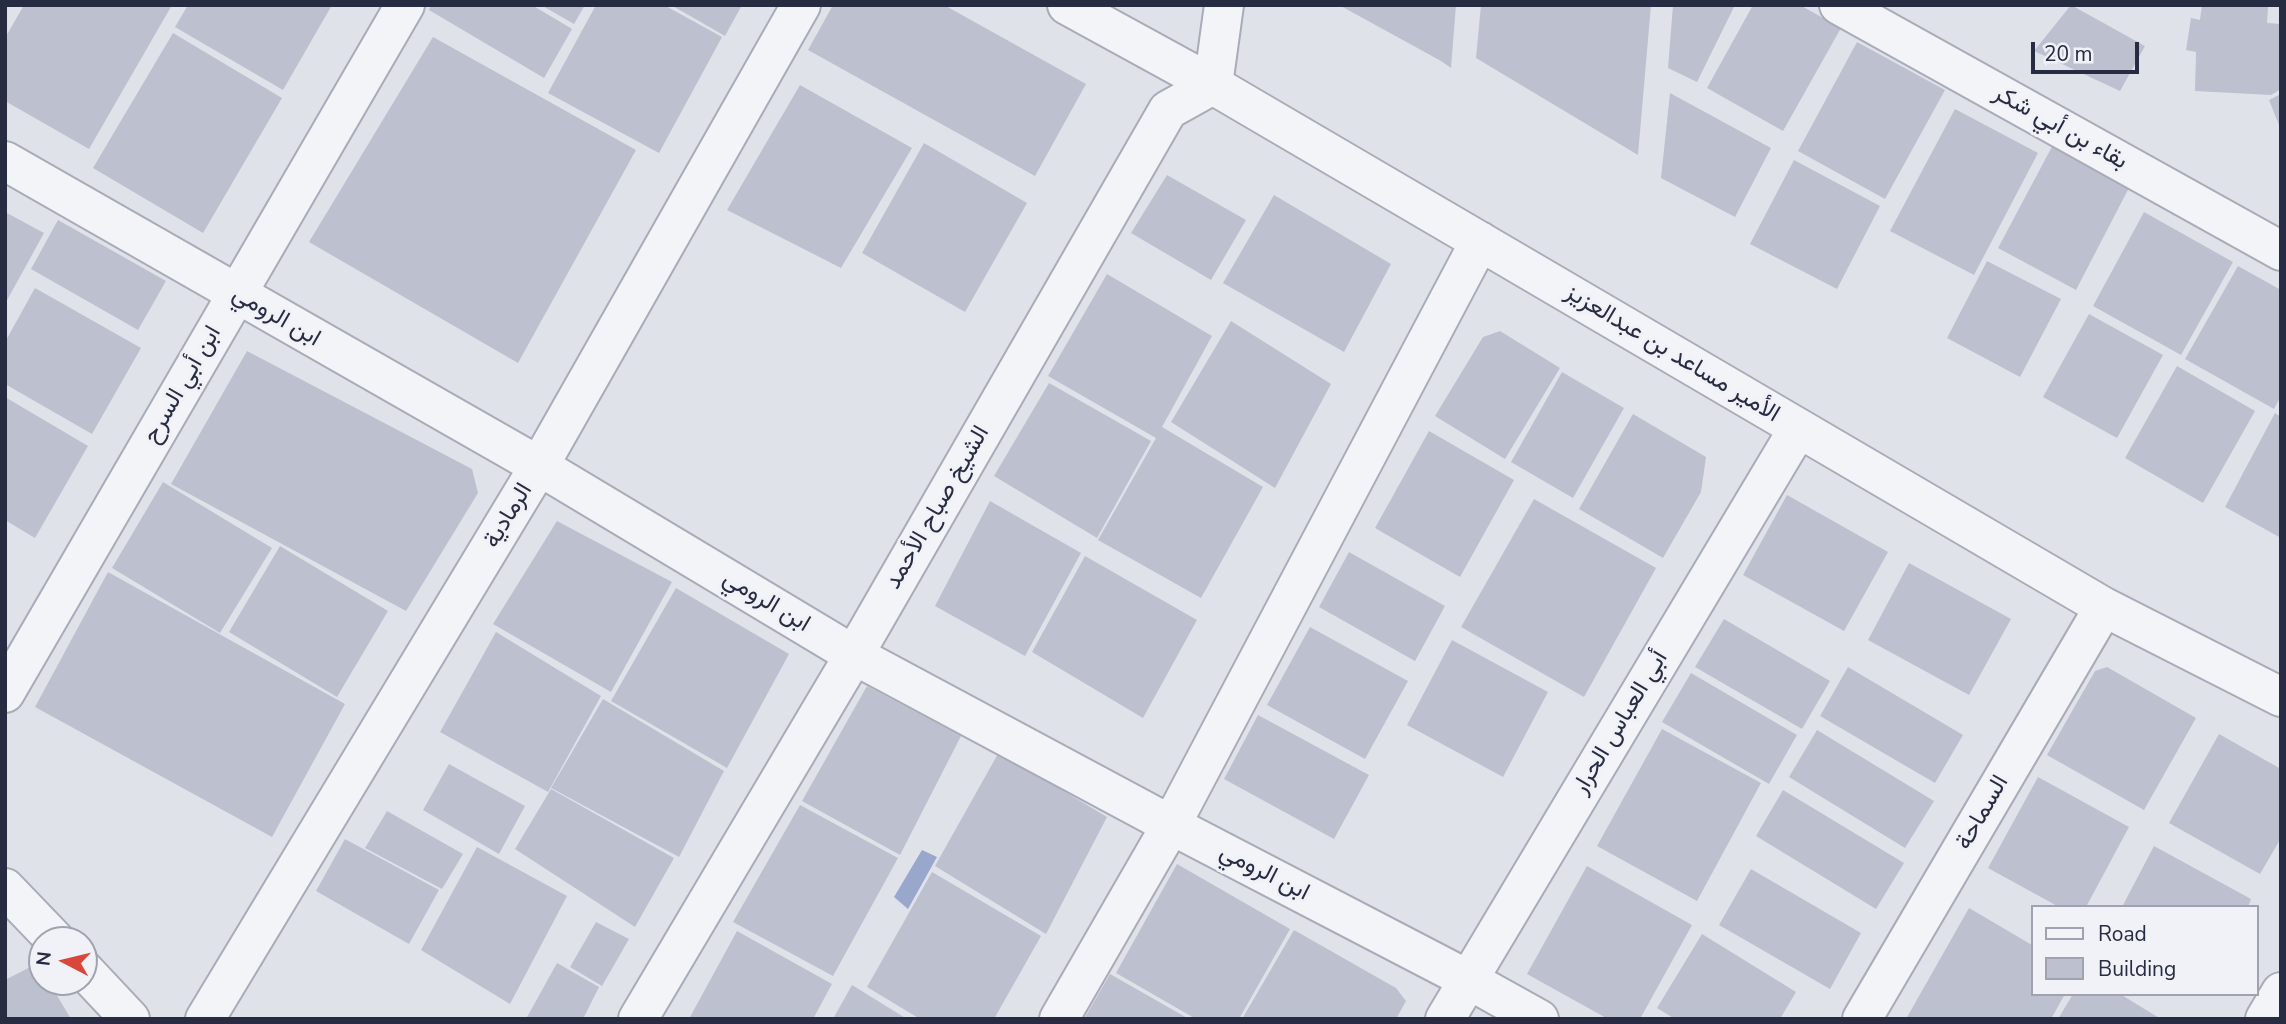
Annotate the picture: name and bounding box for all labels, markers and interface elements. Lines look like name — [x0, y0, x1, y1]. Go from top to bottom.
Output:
scale bar — [2034, 28, 2142, 72]
text: 20 m — [2044, 40, 2093, 68]
street label: بقاء بن أبي شكر — [1988, 79, 2132, 177]
street label: الأمير مساعد بن عبدالعزيز — [1560, 279, 1784, 429]
street label: ابن الرومي — [227, 280, 325, 354]
street label: ابن أبي السرح — [138, 321, 228, 449]
street label: الشيخ صباح الأحمد — [879, 421, 997, 595]
street label: الرمادية — [479, 478, 539, 554]
street label: ابن الرومي — [717, 565, 815, 639]
street label: أبي العباس الحرار — [1567, 646, 1675, 800]
street label: السماحة — [1950, 771, 2016, 855]
street label: ابن الرومي — [1214, 838, 1314, 908]
legend — [2030, 905, 2258, 996]
text: Road — [2098, 920, 2147, 948]
north arrow — [28, 926, 98, 996]
text: N — [30, 950, 58, 967]
text: Building — [2098, 955, 2176, 983]

